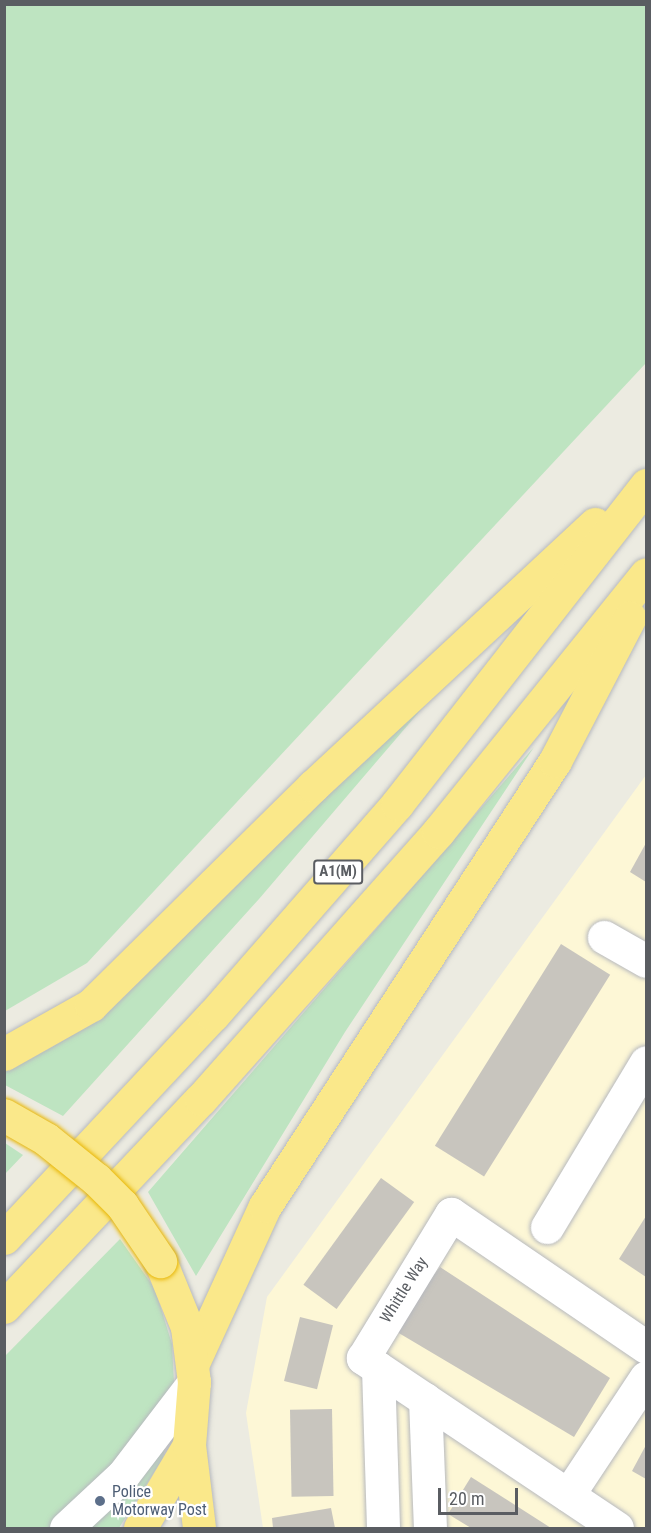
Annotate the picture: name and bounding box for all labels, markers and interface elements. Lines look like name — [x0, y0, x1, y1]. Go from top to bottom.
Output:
road number: A1(M) — [312, 860, 364, 884]
street label: Whittle Way — [376, 1254, 432, 1326]
scale bar — [441, 1476, 520, 1514]
place label: Police Motorway Post — [112, 1482, 207, 1520]
text: 20 m — [449, 1488, 484, 1509]
marker: Police Motorway Post — [93, 1494, 107, 1508]

